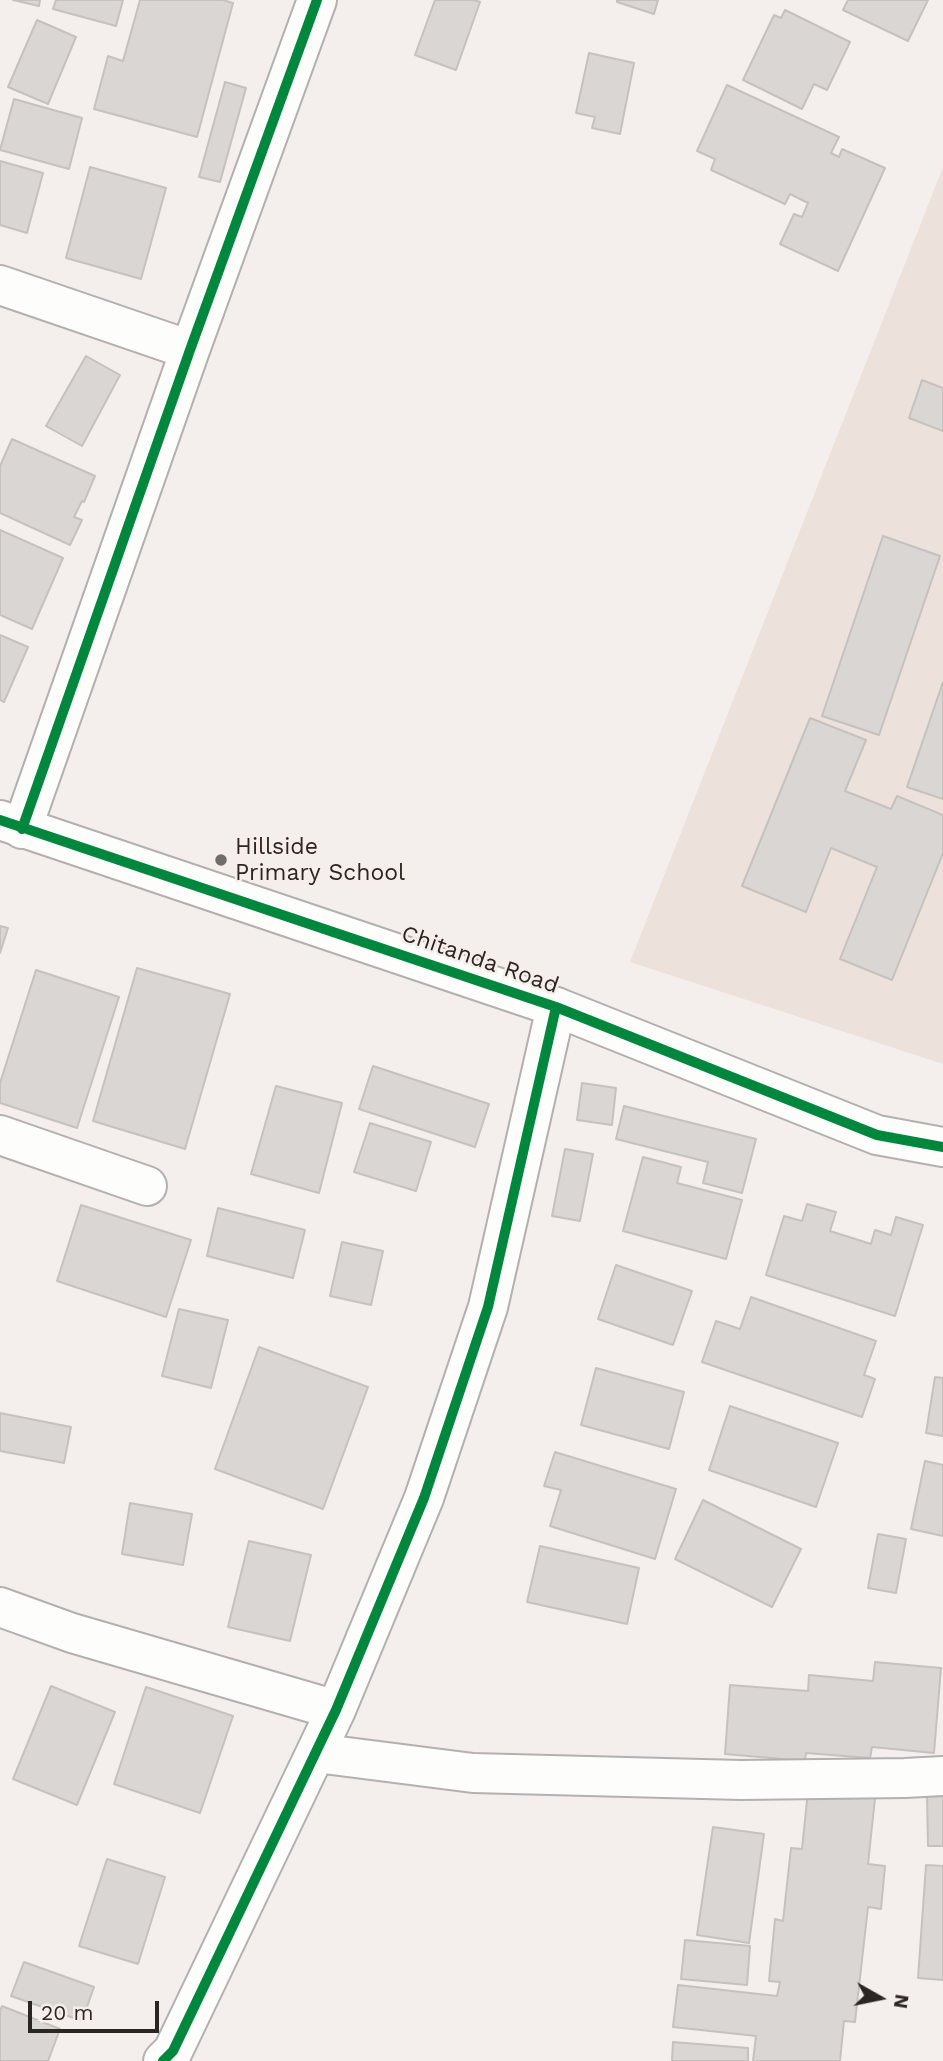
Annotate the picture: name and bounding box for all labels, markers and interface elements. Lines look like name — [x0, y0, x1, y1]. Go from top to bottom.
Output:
place label: Hillside Primary School — [235, 833, 405, 887]
marker: Hillside Primary School — [213, 852, 229, 868]
street label: Chitanda Road — [398, 920, 562, 1000]
north arrow — [845, 1963, 915, 2033]
scale bar — [32, 1988, 163, 2032]
text: N — [889, 1993, 914, 2010]
text: 20 m — [41, 2000, 93, 2025]

